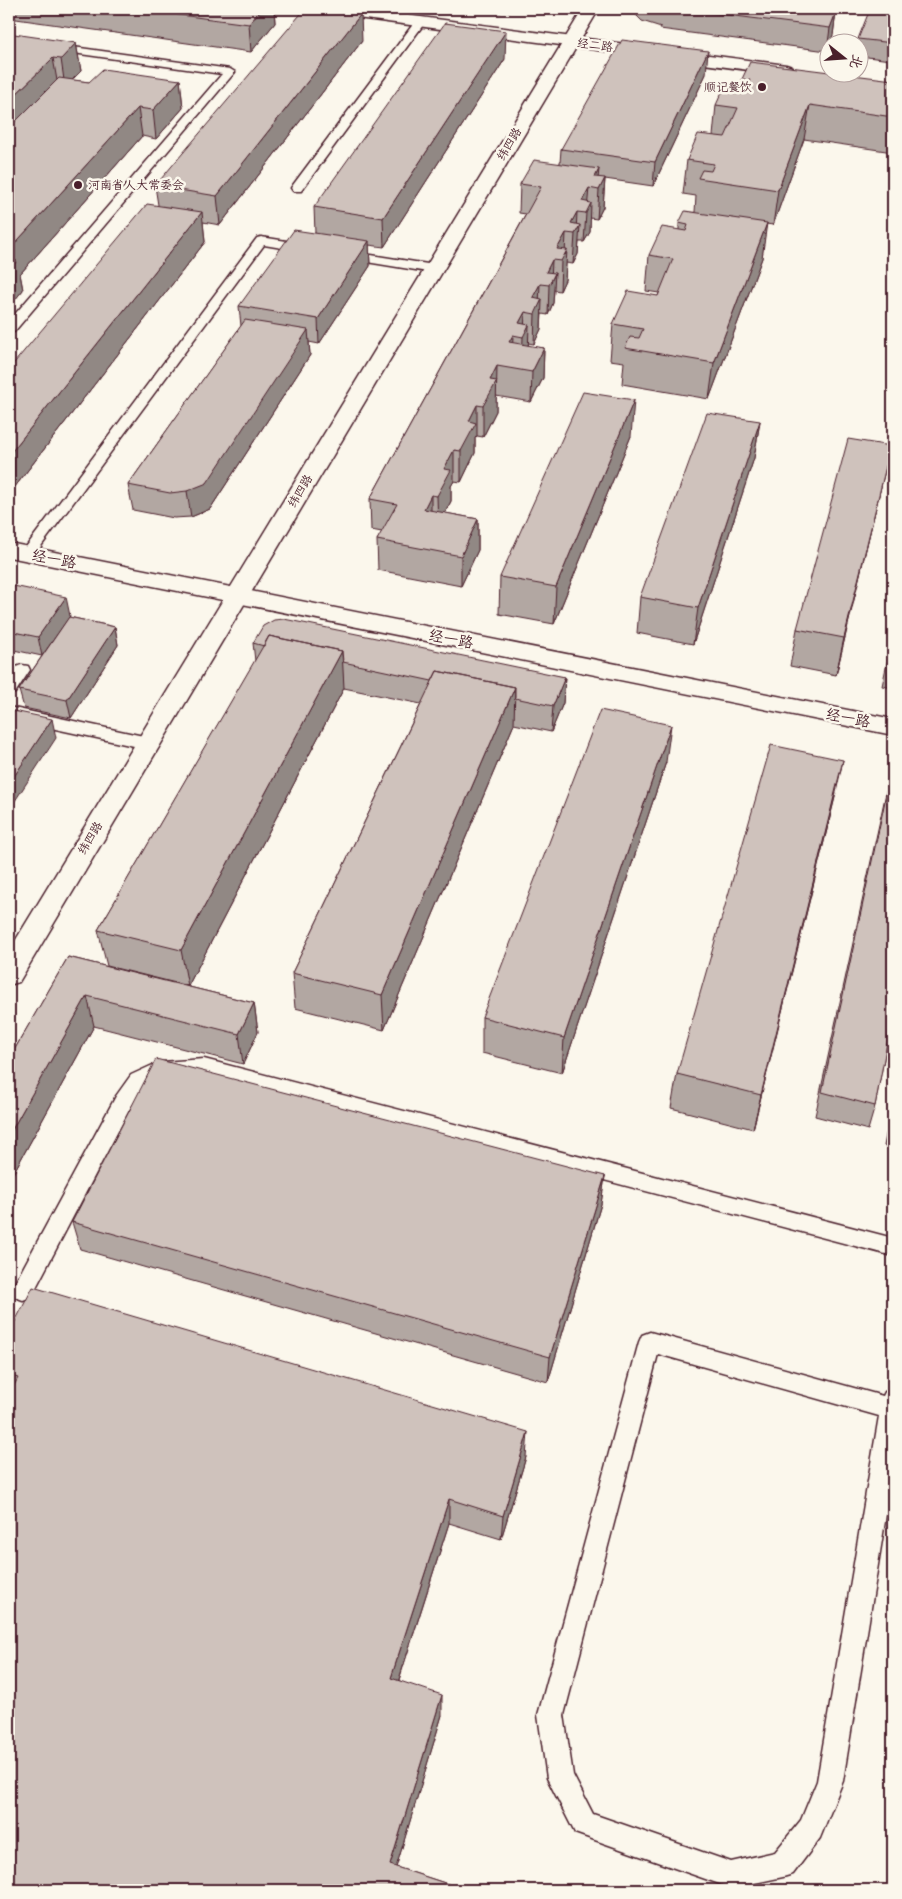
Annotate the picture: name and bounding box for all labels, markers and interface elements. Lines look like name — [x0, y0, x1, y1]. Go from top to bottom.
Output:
north arrow — [820, 32, 870, 82]
street label: 经二路 — [576, 36, 614, 54]
text: 北 — [846, 52, 866, 71]
place label: 顺记餐饮 — [704, 80, 752, 94]
marker: 顺记餐饮 — [756, 81, 768, 93]
street label: 纬四路 — [494, 125, 524, 163]
place label: 河南省人大常委会 — [88, 178, 184, 192]
marker: 河南省人大常委会 — [72, 179, 84, 191]
street label: 纬四路 — [285, 472, 315, 510]
street label: 经一路 — [30, 546, 78, 572]
street label: 经一路 — [427, 626, 475, 652]
street label: 经一路 — [824, 705, 872, 731]
street label: 纬四路 — [75, 819, 105, 857]

